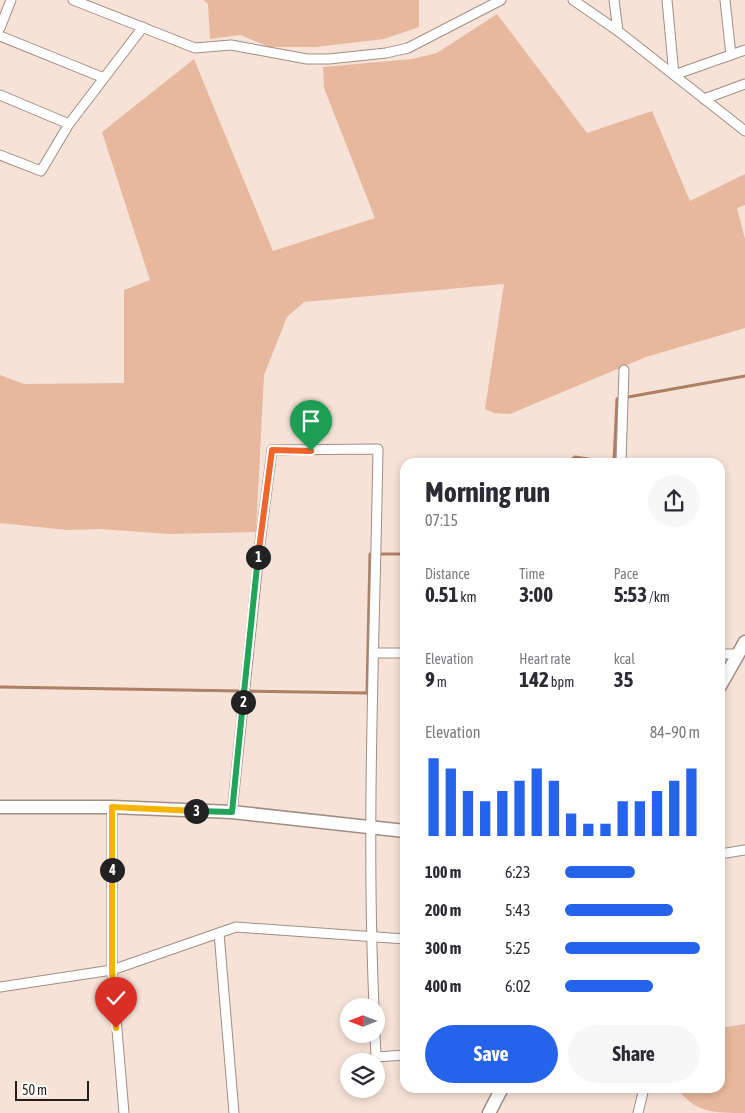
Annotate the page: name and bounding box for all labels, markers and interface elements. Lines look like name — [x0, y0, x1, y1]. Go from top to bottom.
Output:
pin — [290, 400, 332, 451]
icon: arrive — [297, 407, 325, 435]
button: share — [648, 475, 700, 527]
text: Morning run — [425, 476, 550, 508]
text: 07:15 — [425, 511, 458, 529]
pin: 1 — [246, 544, 270, 570]
text: 1 — [255, 549, 262, 565]
text: Distance — [425, 566, 470, 582]
text: Time — [519, 566, 545, 582]
text: Pace — [614, 566, 638, 582]
text: 0.51 — [425, 582, 458, 606]
text: 3:00 — [519, 582, 553, 606]
text: 5:53 — [614, 582, 647, 606]
text: km — [458, 589, 477, 605]
text: /km — [647, 589, 670, 605]
text: Elevation — [425, 651, 474, 667]
text: Heart rate — [519, 651, 571, 667]
text: kcal — [614, 651, 635, 667]
text: 9 — [425, 667, 435, 691]
text: 142 — [519, 667, 549, 691]
text: 35 — [614, 667, 633, 691]
text: m — [435, 674, 447, 690]
text: bpm — [549, 674, 574, 690]
pin: 2 — [230, 690, 256, 714]
text: 2 — [240, 694, 247, 710]
text: Elevation — [425, 723, 480, 741]
text: 84–90 m — [650, 723, 700, 741]
pin: 3 — [184, 798, 208, 824]
text: 3 — [193, 803, 200, 819]
pin: 4 — [100, 858, 124, 882]
text: 4 — [109, 862, 116, 878]
text: 100 m — [425, 863, 461, 881]
text: 6:23 — [505, 863, 530, 881]
text: 200 m — [425, 901, 461, 919]
text: 5:43 — [505, 901, 530, 919]
text: 300 m — [425, 939, 461, 957]
text: 5:25 — [505, 939, 530, 957]
pin — [95, 977, 137, 1028]
text: 400 m — [425, 977, 461, 995]
text: 6:02 — [505, 977, 531, 995]
icon: check — [102, 984, 130, 1012]
north arrow — [340, 998, 385, 1042]
map controls — [340, 998, 385, 1098]
button: Save — [425, 1025, 558, 1083]
button: Share — [568, 1025, 700, 1083]
button: layers — [340, 1053, 385, 1098]
scale bar — [15, 1078, 89, 1101]
text: 50 m — [22, 1082, 47, 1098]

